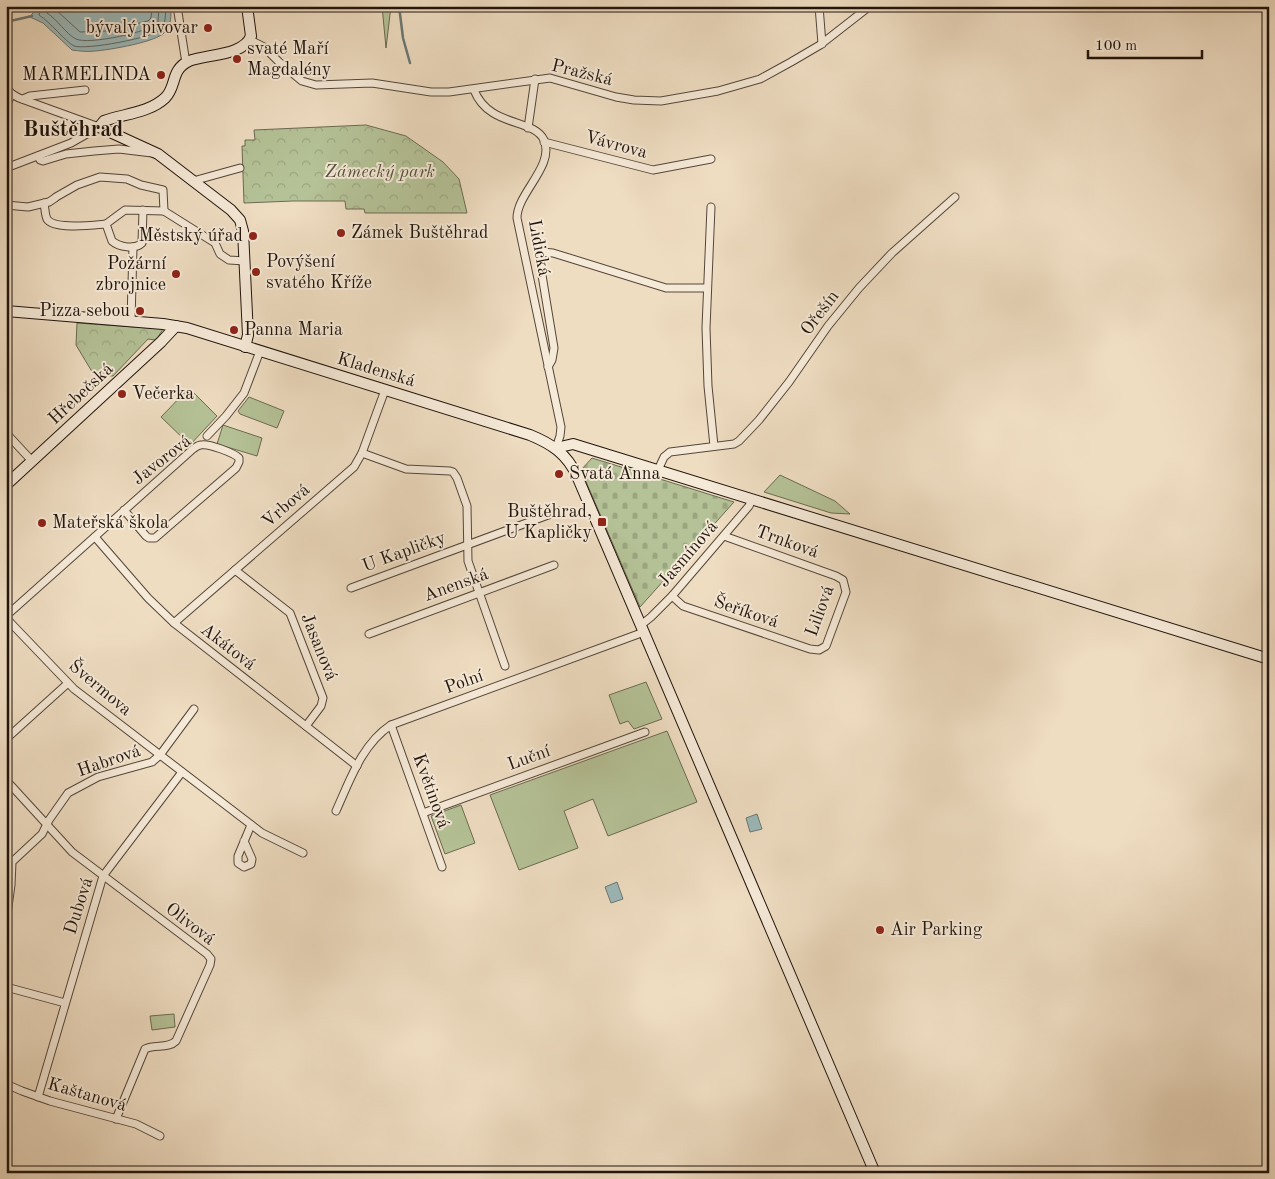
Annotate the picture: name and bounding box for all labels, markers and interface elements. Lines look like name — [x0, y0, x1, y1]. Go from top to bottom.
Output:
place label: bývalý pivovar — [86, 19, 199, 37]
marker: bývalý pivovar — [202, 22, 214, 34]
scale bar — [1088, 28, 1201, 60]
text: 100 m — [1095, 39, 1137, 54]
place label: svaté Maří Magdalény — [247, 40, 332, 79]
marker: svaté Maří Magdalény — [231, 53, 243, 65]
street label: Pražská — [550, 57, 615, 89]
place label: MARMELINDA — [22, 66, 151, 84]
marker: MARMELINDA — [155, 69, 167, 81]
district label: Buštěhrad — [23, 119, 123, 141]
street label: Vávrova — [583, 128, 649, 162]
park label: Zámecký park — [325, 163, 435, 181]
street label: Lidická — [525, 218, 553, 278]
place label: Zámek Buštěhrad — [351, 224, 488, 242]
place label: Městský úřad — [138, 227, 243, 245]
marker: Zámek Buštěhrad — [335, 227, 347, 239]
marker: Městský úřad — [247, 230, 259, 242]
place label: Povýšení svatého Kříže — [266, 253, 372, 292]
place label: Požární zbrojnice — [96, 255, 166, 294]
marker: Povýšení svatého Kříže — [250, 266, 262, 278]
marker: Požární zbrojnice — [170, 268, 182, 280]
street label: Ořešín — [798, 287, 843, 339]
place label: Pizza sebou — [39, 302, 130, 320]
marker: Pizza sebou — [134, 305, 146, 317]
place label: Panna Maria — [244, 321, 343, 339]
marker: Panna Maria — [228, 324, 240, 336]
street label: Kladenská — [335, 350, 417, 390]
street label: Hřebečská — [45, 360, 117, 428]
place label: Večerka — [132, 385, 194, 403]
marker: Večerka — [116, 388, 128, 400]
street label: Javorová — [129, 432, 195, 488]
place label: Svatá Anna — [569, 465, 660, 483]
marker: Svatá Anna — [553, 468, 565, 480]
street label: Vrbová — [259, 481, 313, 531]
place label: Buštěhrad, U Kapličky — [505, 503, 592, 542]
place label: Mateřská škola — [52, 514, 169, 532]
marker: Buštěhrad, U Kapličky — [596, 516, 608, 528]
marker: Mateřská škola — [36, 517, 48, 529]
street label: Jasmínová — [655, 517, 722, 591]
street label: Trnková — [753, 522, 821, 562]
street label: U Kapličky — [360, 528, 449, 575]
street label: Anenská — [421, 565, 491, 605]
street label: Liliová — [803, 583, 838, 639]
street label: Šeříková — [711, 588, 782, 631]
street label: Jasanová — [297, 611, 341, 683]
street label: Akátová — [197, 620, 259, 674]
street label: Švermova — [65, 653, 138, 719]
street label: Polní — [442, 667, 486, 697]
street label: Habrová — [75, 742, 143, 780]
street label: Luční — [505, 742, 553, 774]
street label: Květinová — [409, 751, 453, 831]
street label: Dubová — [61, 875, 97, 937]
street label: Olivová — [162, 899, 218, 949]
place label: Air Parking — [890, 921, 983, 939]
marker: Air Parking — [874, 924, 886, 936]
street label: Kaštanová — [45, 1075, 129, 1115]

